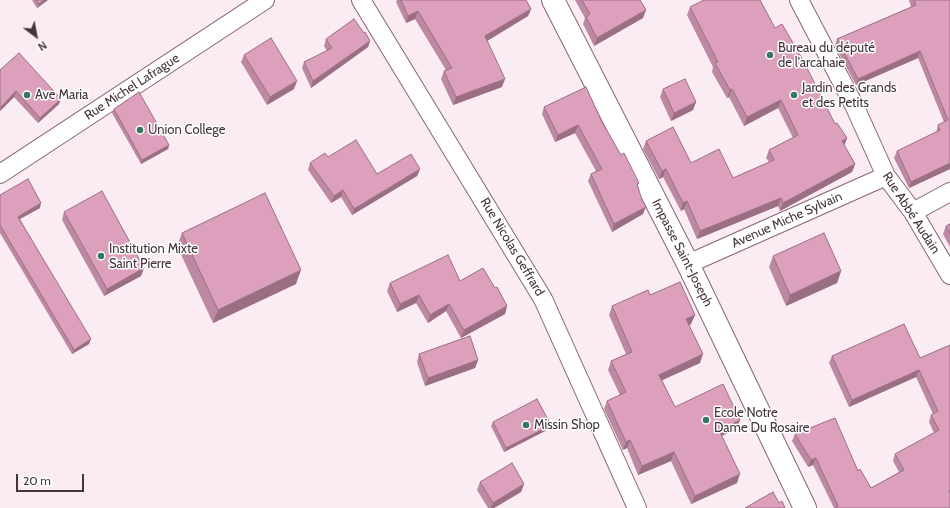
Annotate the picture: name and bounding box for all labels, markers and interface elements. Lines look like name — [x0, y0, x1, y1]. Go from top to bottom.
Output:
north arrow — [16, 16, 56, 56]
text: N — [35, 38, 49, 54]
place label: Bureau du député de l'arcahaie — [778, 40, 875, 71]
street label: Rue Michel Lafrague — [82, 50, 182, 124]
marker: Bureau du député de l'arcahaie — [765, 50, 775, 60]
place label: Jardin des Grands et des Petits — [802, 80, 896, 111]
place label: Ave Maria — [35, 87, 88, 103]
marker: Ave Maria — [22, 90, 32, 100]
marker: Jardin des Grands et des Petits — [789, 90, 799, 100]
place label: Union College — [148, 122, 225, 138]
marker: Union College — [135, 125, 145, 135]
street label: Rue Abbé Audain — [879, 169, 943, 257]
street label: Avenue Miche Sylvain — [729, 189, 845, 251]
street label: Rue Nicolas Geffrard — [477, 195, 547, 299]
street label: Impasse Saint-Joseph — [648, 197, 716, 309]
place label: Institution Mixte Saint Pierre — [109, 241, 198, 272]
marker: Institution Mixte Saint Pierre — [96, 251, 106, 261]
place label: Ecole Notre Dame Du Rosaire — [714, 405, 809, 436]
marker: Ecole Notre Dame Du Rosaire — [701, 415, 711, 425]
place label: Missin Shop — [534, 417, 600, 433]
marker: Missin Shop — [521, 420, 531, 430]
scale bar — [18, 466, 86, 492]
text: 20 m — [23, 473, 51, 488]

